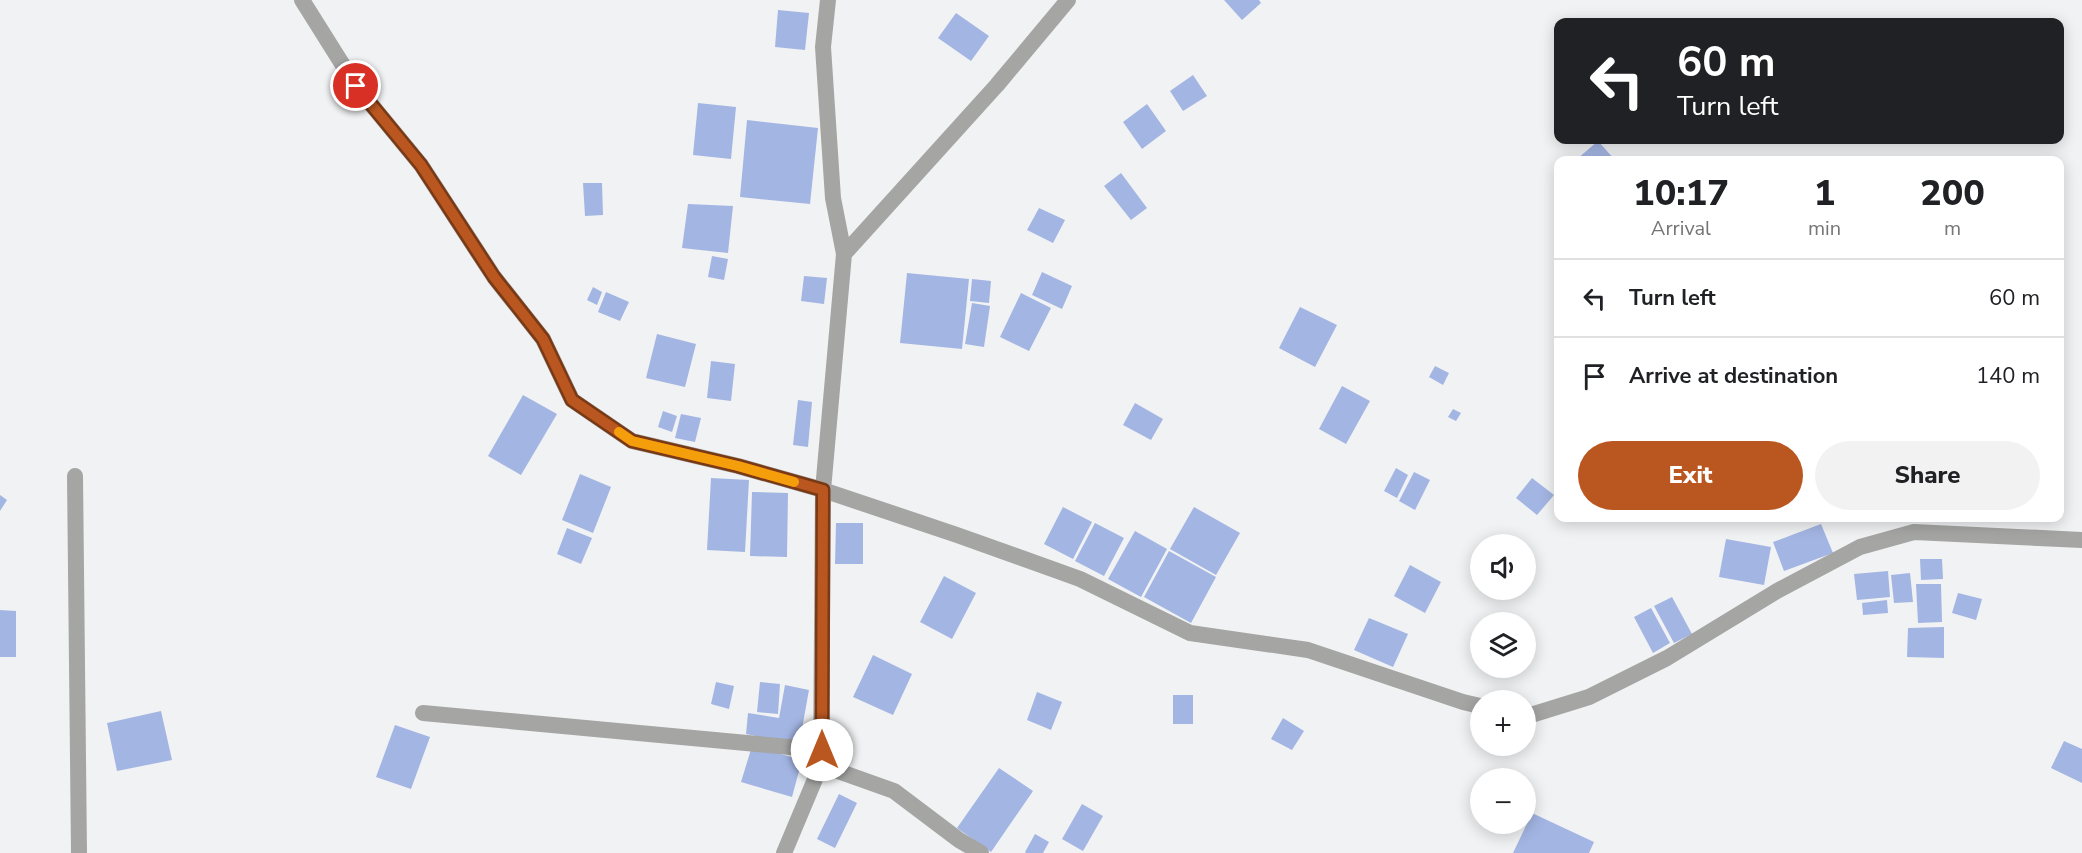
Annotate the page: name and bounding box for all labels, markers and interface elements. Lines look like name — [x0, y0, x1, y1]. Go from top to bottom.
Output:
text: 60 m — [1677, 34, 1776, 91]
icon: left — [1578, 42, 1656, 120]
pin — [330, 60, 381, 111]
icon: arrive — [339, 69, 372, 102]
text: Turn left — [1677, 88, 1778, 125]
text: 10:17 — [1633, 169, 1729, 218]
text: 1 — [1814, 169, 1835, 218]
text: 200 — [1920, 169, 1985, 218]
text: Arrival — [1651, 215, 1711, 242]
text: min — [1808, 215, 1841, 242]
text: m — [1944, 215, 1961, 242]
icon: left — [1578, 282, 1611, 315]
text: Turn left — [1629, 283, 1716, 313]
text: 60 m — [1989, 283, 2040, 313]
icon: arrive — [1578, 360, 1611, 393]
text: Arrive at destination — [1629, 361, 1838, 391]
text: 140 m — [1976, 361, 2040, 391]
button: Exit — [1578, 441, 1803, 510]
button: Share — [1815, 441, 2040, 510]
map controls — [1470, 534, 1536, 834]
button: sound — [1470, 534, 1536, 600]
button: layers — [1470, 612, 1536, 678]
button: + — [1470, 690, 1536, 756]
position arrow — [790, 718, 854, 782]
button: − — [1470, 768, 1536, 834]

